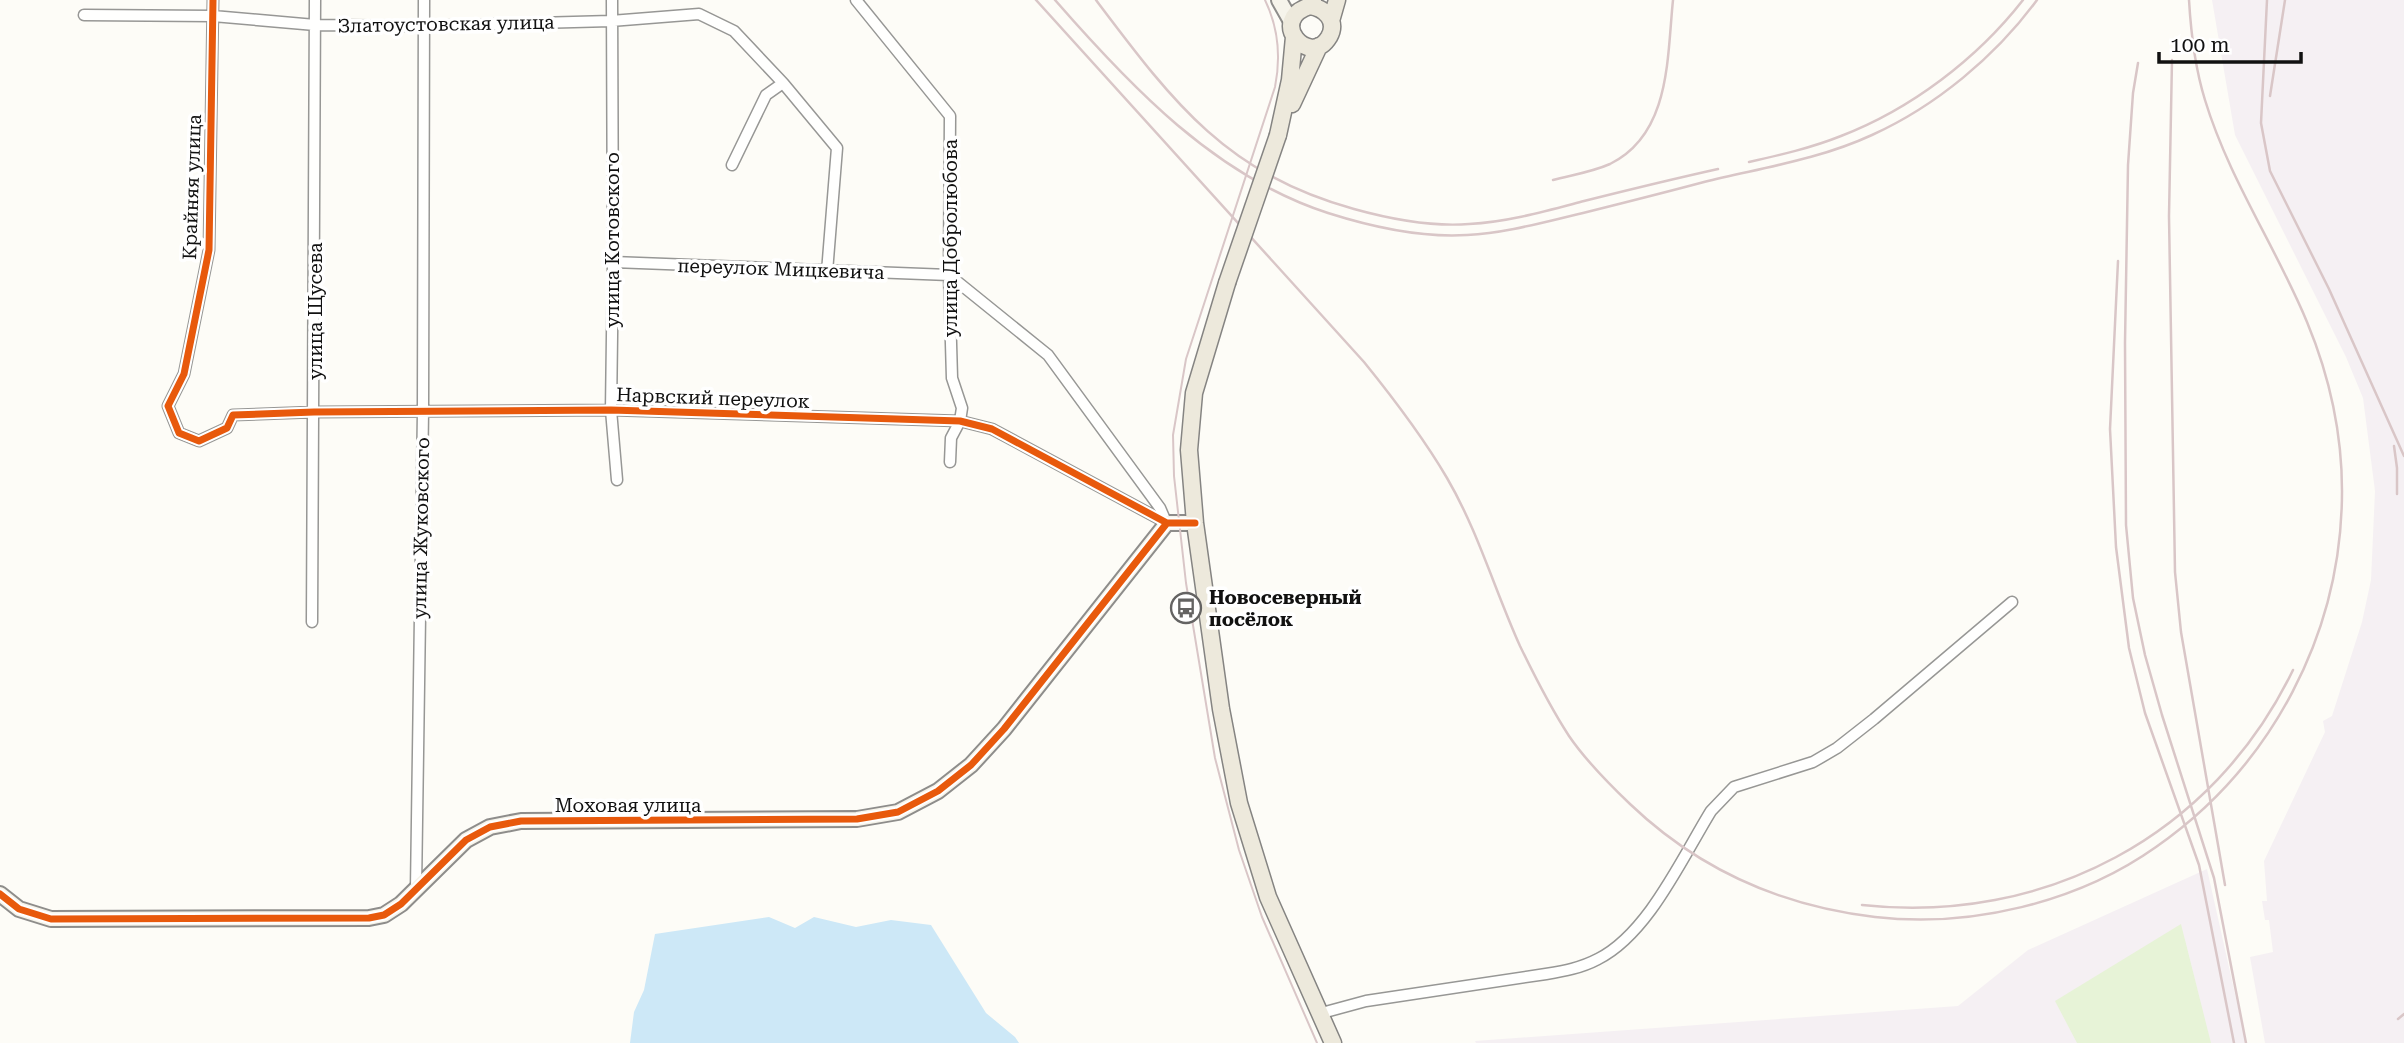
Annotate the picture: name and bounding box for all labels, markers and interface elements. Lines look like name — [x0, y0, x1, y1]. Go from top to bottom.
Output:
street label: Златоустовская улица — [337, 11, 555, 37]
scale bar — [2159, 21, 2301, 65]
text: 100 m — [2170, 33, 2230, 57]
street label: Крайняя улица — [178, 113, 206, 260]
street label: улица Добролюбова — [939, 138, 962, 337]
street label: улица Котовского — [601, 152, 624, 328]
street label: улица Щусева — [304, 242, 327, 380]
street label: переулок Мицкевича — [677, 254, 886, 284]
street label: Нарвский переулок — [616, 383, 810, 413]
street label: улица Жуковского — [408, 437, 434, 619]
place label: Новосеверный посёлок — [1209, 586, 1362, 631]
bus stop icon: Новосеверный посёлок — [1169, 591, 1203, 625]
street label: Моховая улица — [555, 794, 702, 817]

